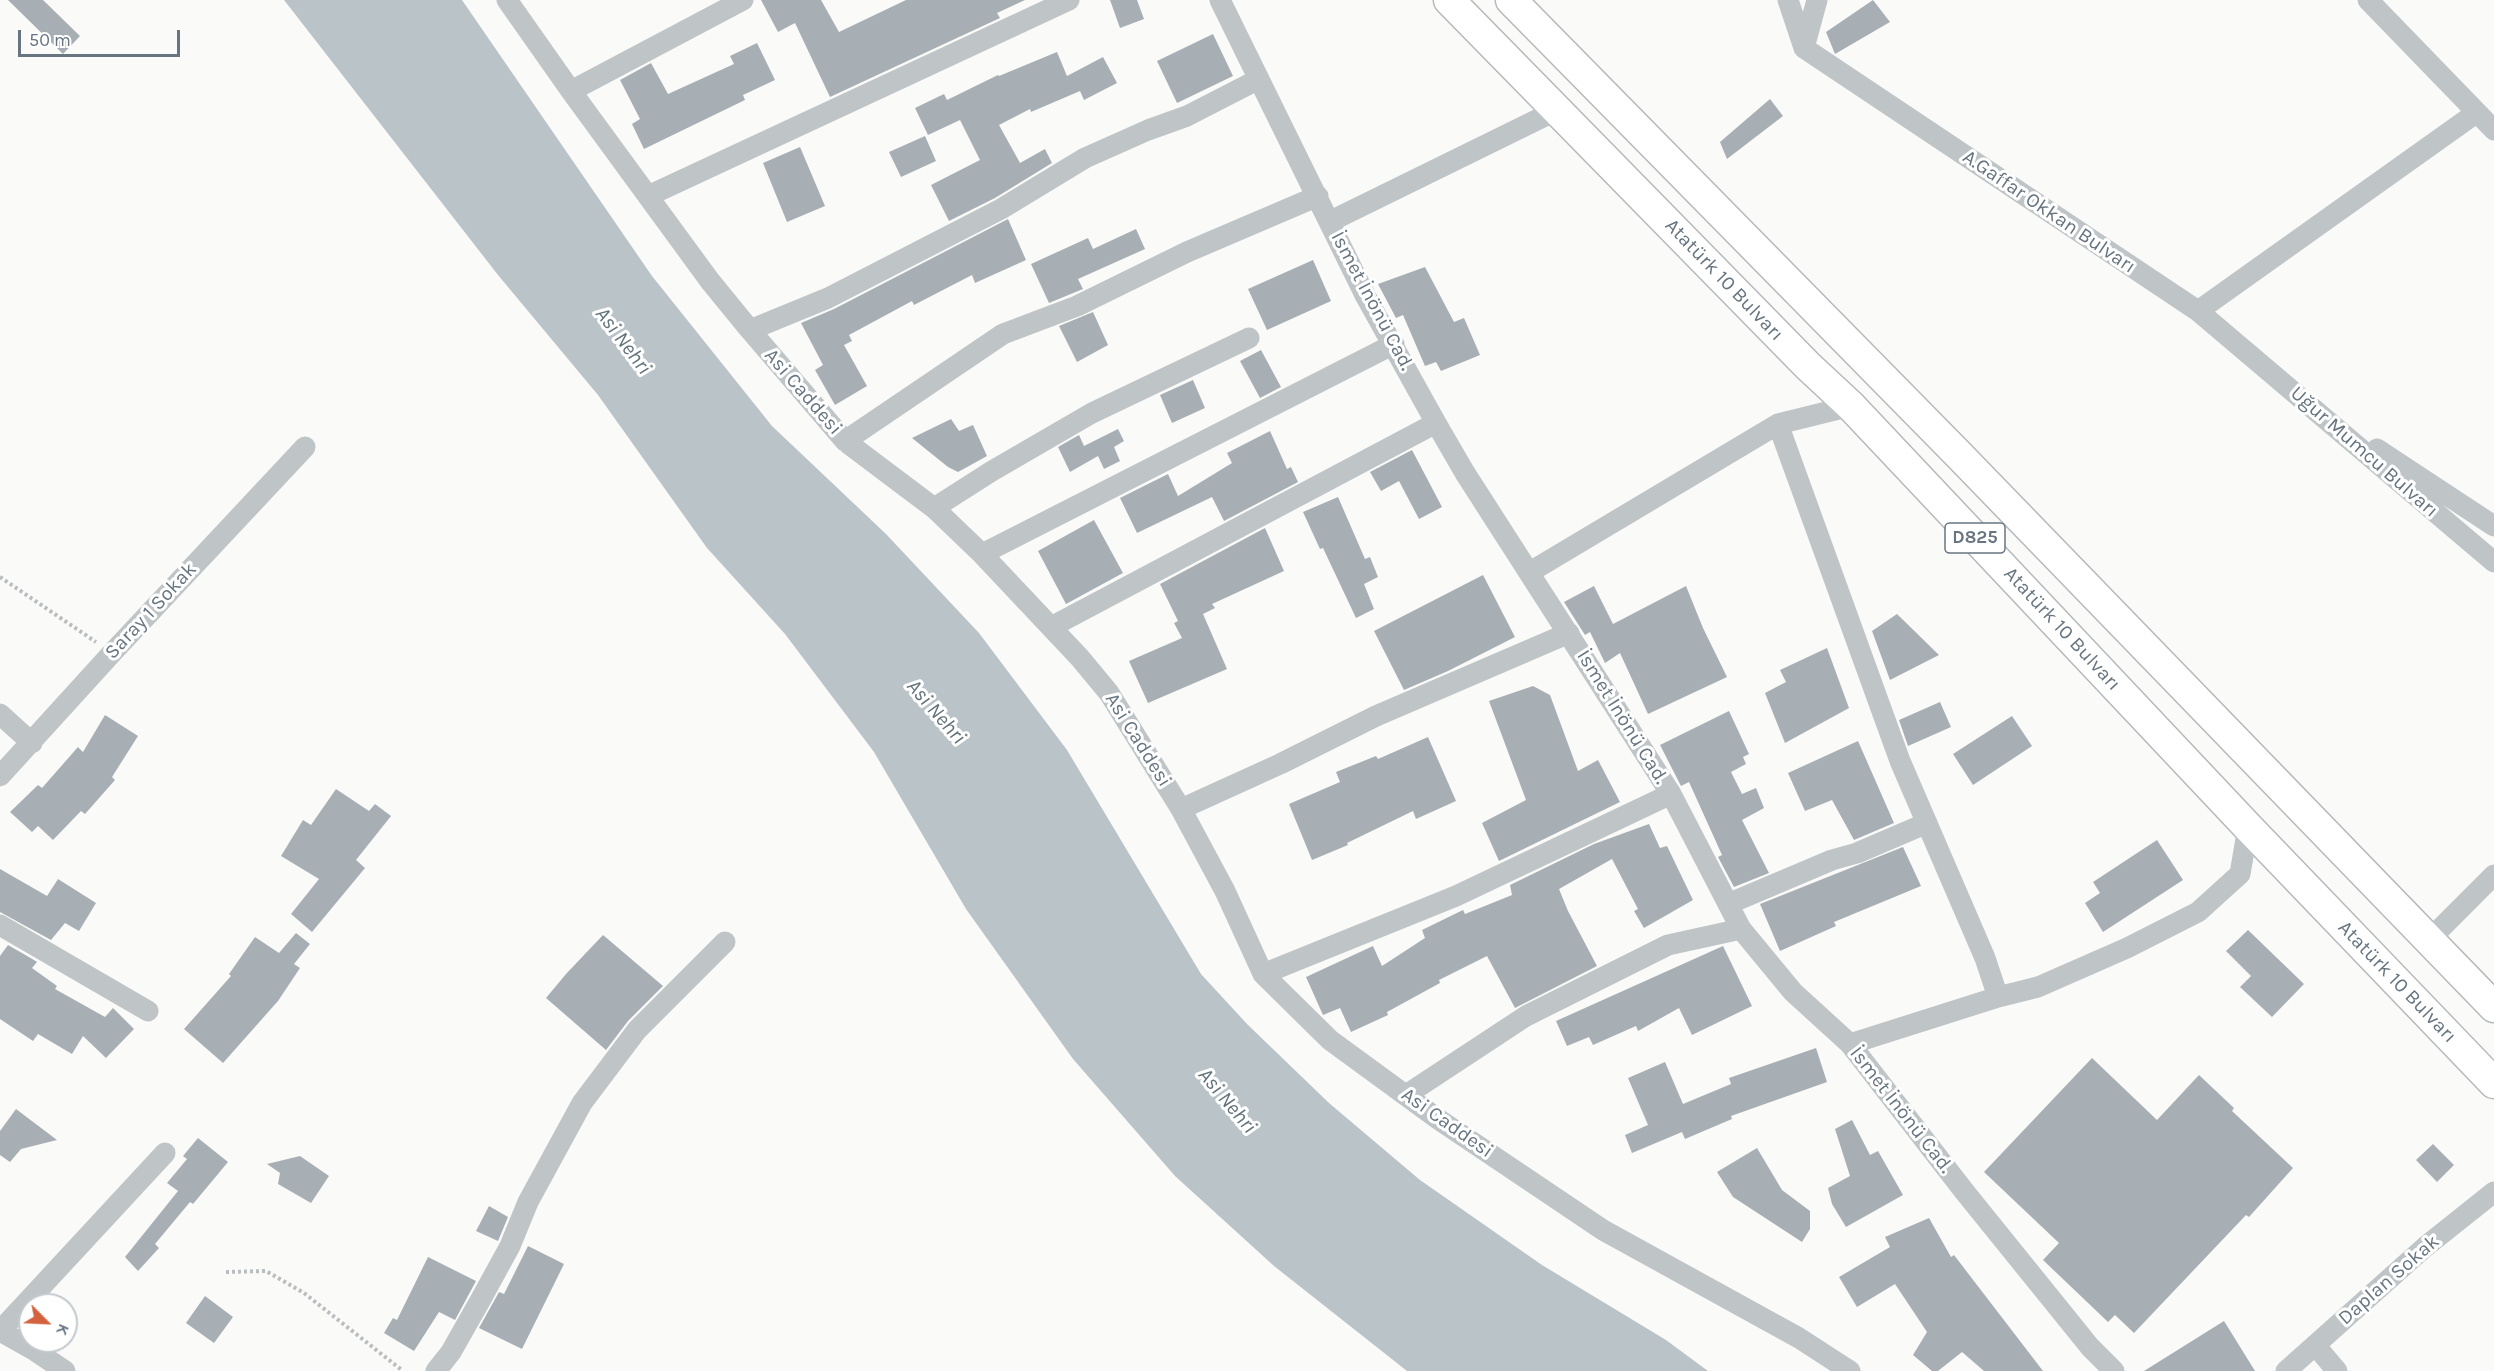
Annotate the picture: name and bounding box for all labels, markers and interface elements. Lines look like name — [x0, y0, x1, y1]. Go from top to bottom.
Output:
scale bar — [21, 18, 183, 56]
text: 50 m — [29, 29, 71, 51]
street label: A.Gaffar Okkan Bulvarı — [1958, 145, 2140, 279]
street label: Atatürk 10 Bulvarı — [1660, 214, 1788, 346]
street label: İsmet İnönü Cad. — [1325, 228, 1419, 374]
water label: Asi Nehri — [590, 302, 656, 380]
street label: Asi Caddesi — [759, 344, 847, 440]
street label: Uğur Mumcu Bulvarı — [2285, 381, 2443, 523]
road number: D825 — [1945, 523, 2005, 553]
street label: Saray 1 Sokak — [100, 558, 202, 664]
street label: Atatürk 10 Bulvarı — [1998, 562, 2126, 696]
street label: İsmet İnönü Cad. — [1571, 646, 1673, 788]
water label: Asi Nehri — [901, 674, 971, 750]
street label: Asi Caddesi — [1100, 689, 1176, 791]
street label: Atatürk 10 Bulvarı — [2333, 916, 2461, 1048]
street label: İsmet İnönü Cad. — [1844, 1042, 1958, 1178]
water label: Asi Nehri — [1192, 1063, 1262, 1139]
street label: Asi Caddesi — [1397, 1083, 1497, 1163]
street label: Daplan Sokak — [2334, 1230, 2444, 1330]
north arrow — [18, 1293, 78, 1353]
text: K — [52, 1321, 74, 1338]

